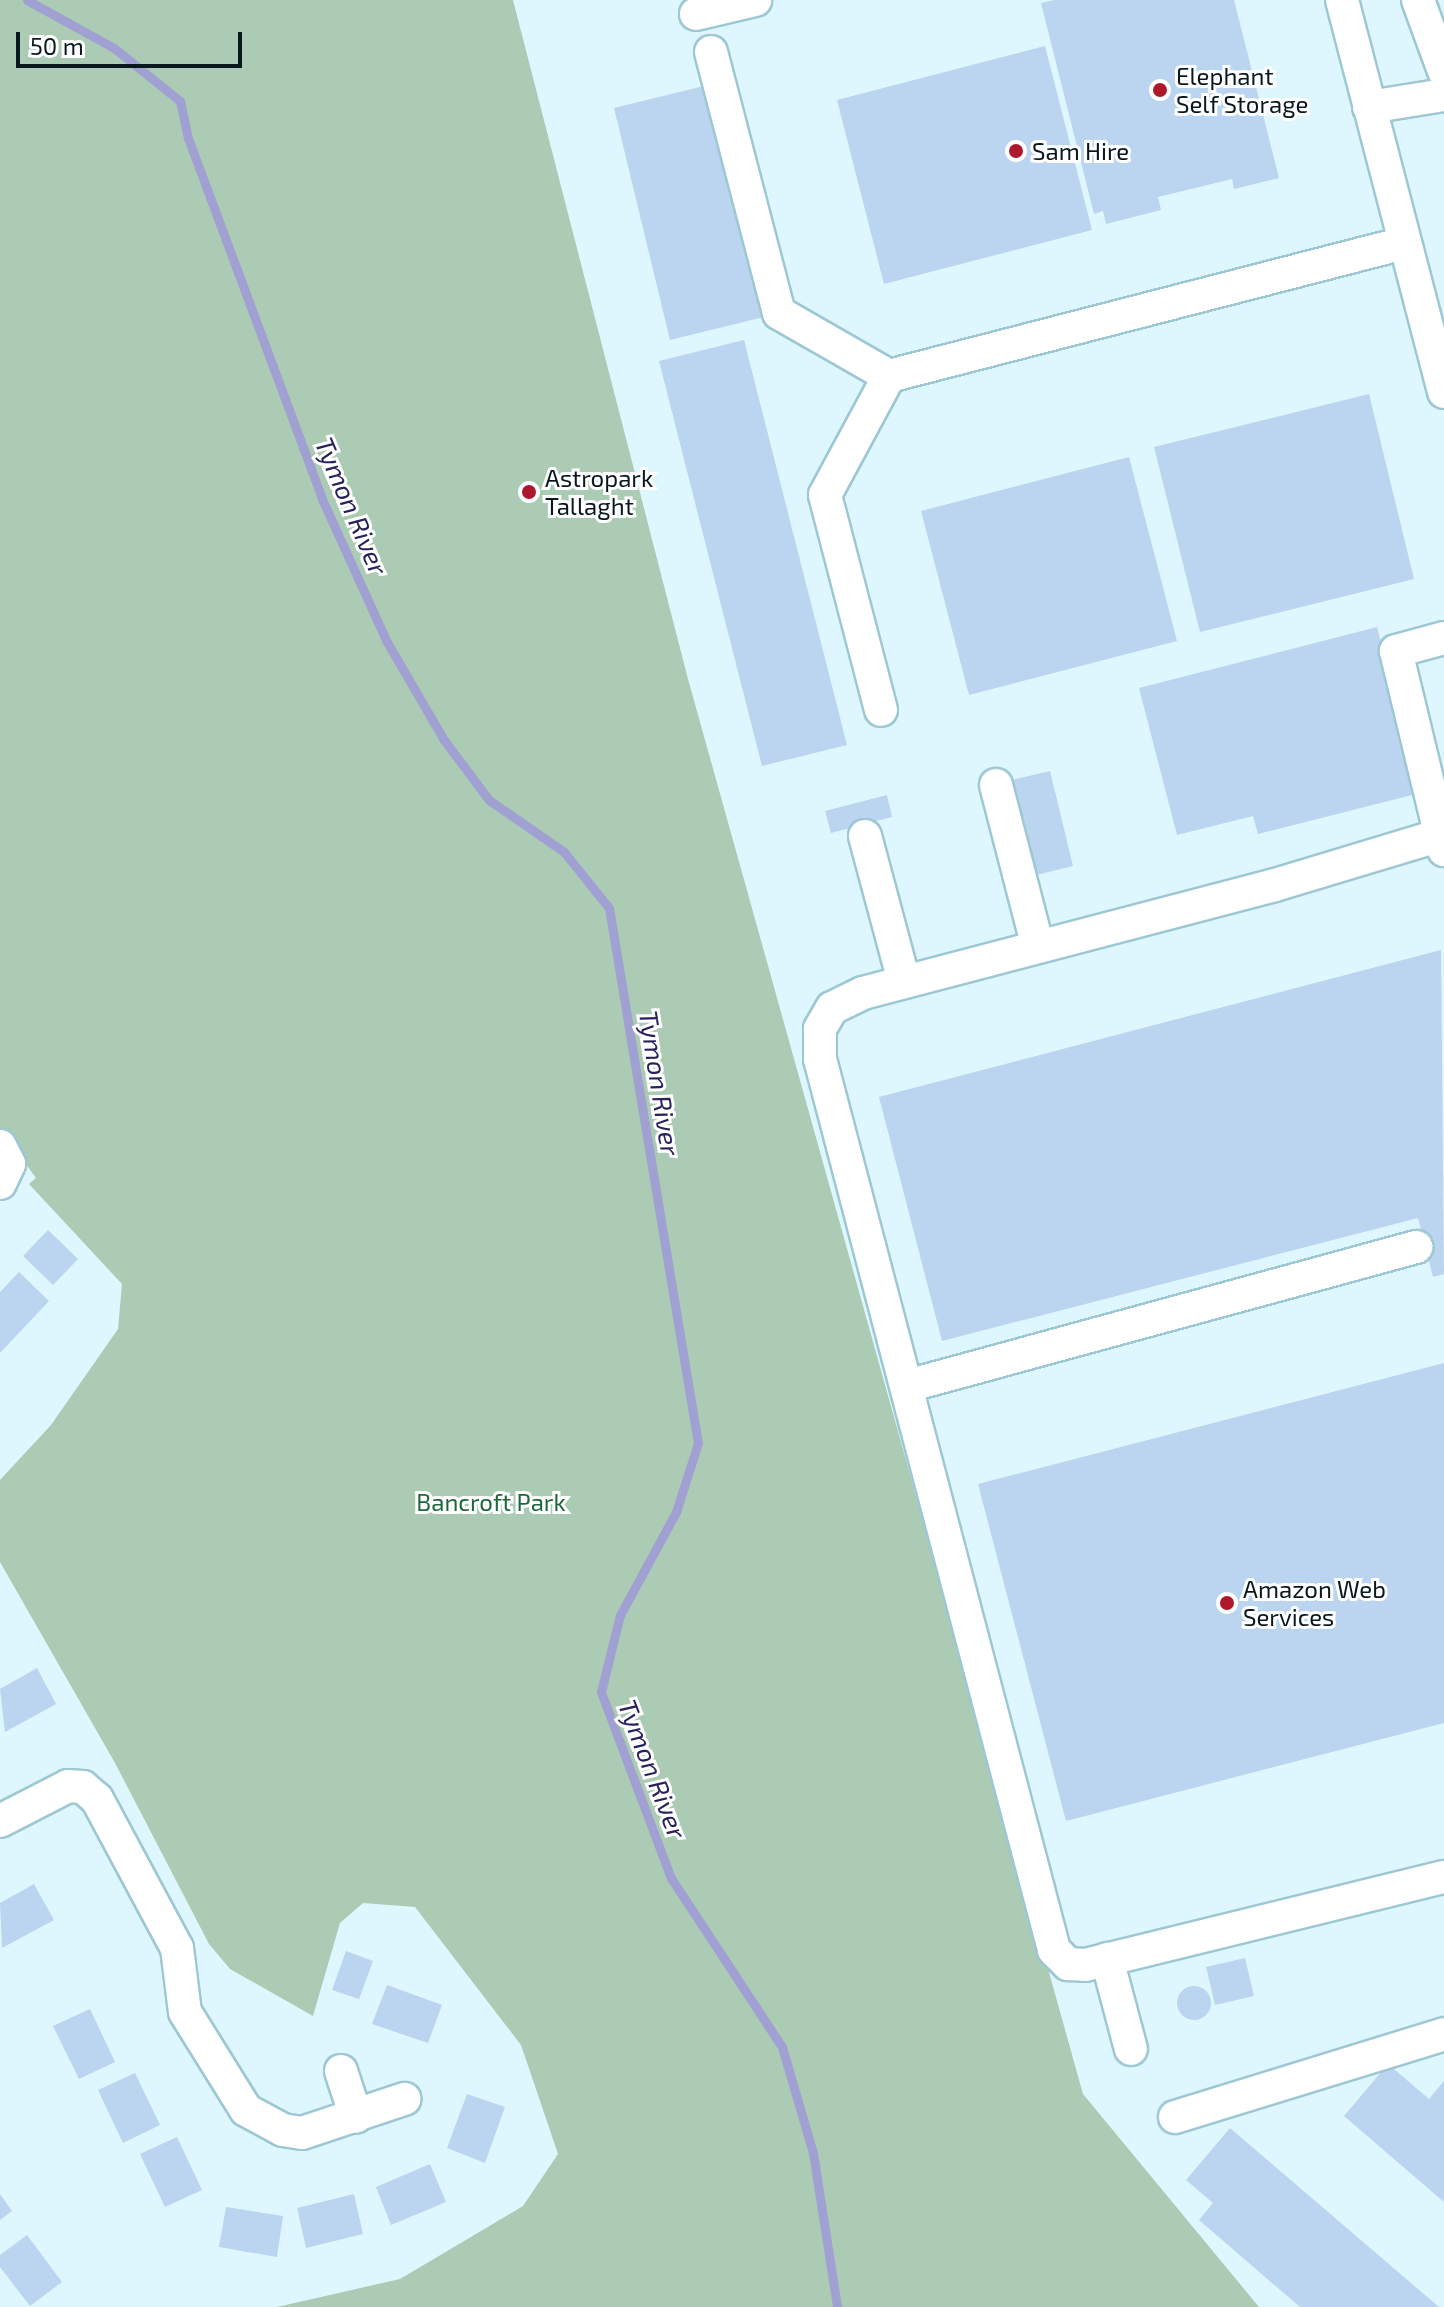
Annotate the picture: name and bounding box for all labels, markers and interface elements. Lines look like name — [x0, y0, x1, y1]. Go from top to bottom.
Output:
scale bar — [20, 16, 246, 66]
text: 50 m — [30, 31, 84, 60]
place label: Elephant Self Storage — [1176, 62, 1309, 118]
marker: Elephant Self Storage — [1151, 81, 1169, 99]
place label: Sam Hire — [1032, 137, 1129, 165]
marker: Sam Hire — [1007, 142, 1025, 160]
water label: Tymon River — [309, 433, 395, 579]
place label: Astropark Tallaght — [545, 464, 653, 520]
marker: Astropark Tallaght — [520, 483, 538, 501]
water label: Tymon River — [633, 1008, 687, 1158]
park label: Bancroft Park — [416, 1488, 566, 1516]
place label: Amazon Web Services — [1243, 1575, 1386, 1631]
marker: Amazon Web Services — [1218, 1594, 1236, 1612]
water label: Tymon River — [612, 1695, 694, 1843]

